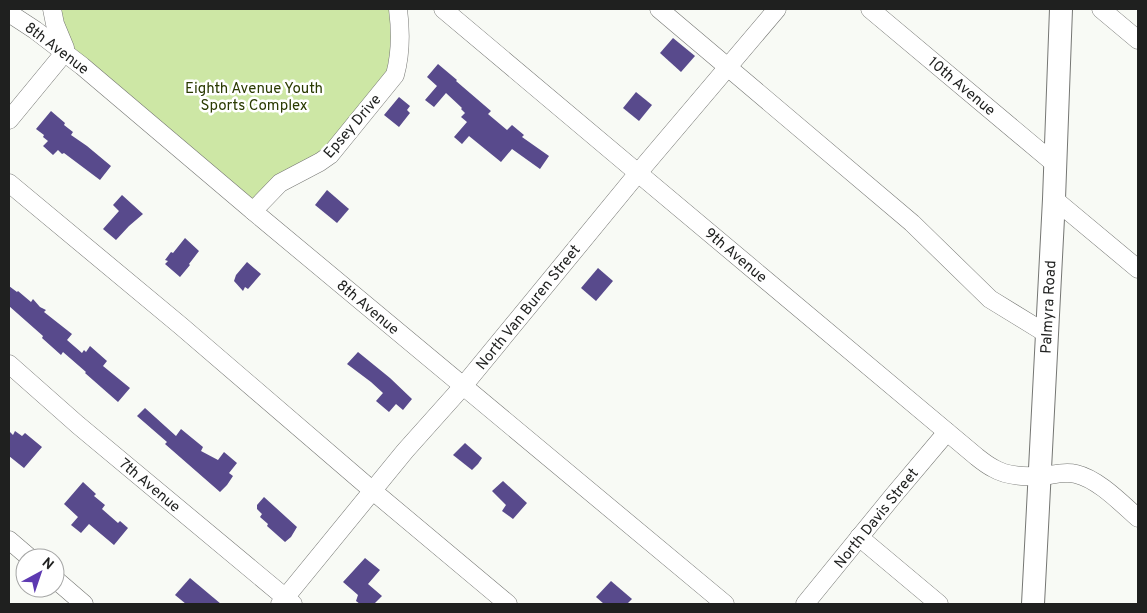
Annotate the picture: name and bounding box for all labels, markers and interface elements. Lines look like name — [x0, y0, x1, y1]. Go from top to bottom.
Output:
street label: 8th Avenue — [20, 19, 92, 80]
street label: 10th Avenue — [923, 53, 999, 121]
park label: Eighth Avenue Youth Sports Complex — [185, 80, 323, 116]
street label: Epsey Drive — [320, 91, 386, 163]
street label: 9th Avenue — [700, 224, 770, 288]
street label: North Van Buren Street — [473, 241, 586, 374]
street label: Palmyra Road — [1038, 260, 1061, 354]
street label: 8th Avenue — [332, 277, 402, 340]
street label: 7th Avenue — [114, 455, 184, 517]
street label: North Davis Street — [831, 465, 923, 573]
north arrow — [15, 548, 65, 598]
text: N — [38, 554, 57, 574]

